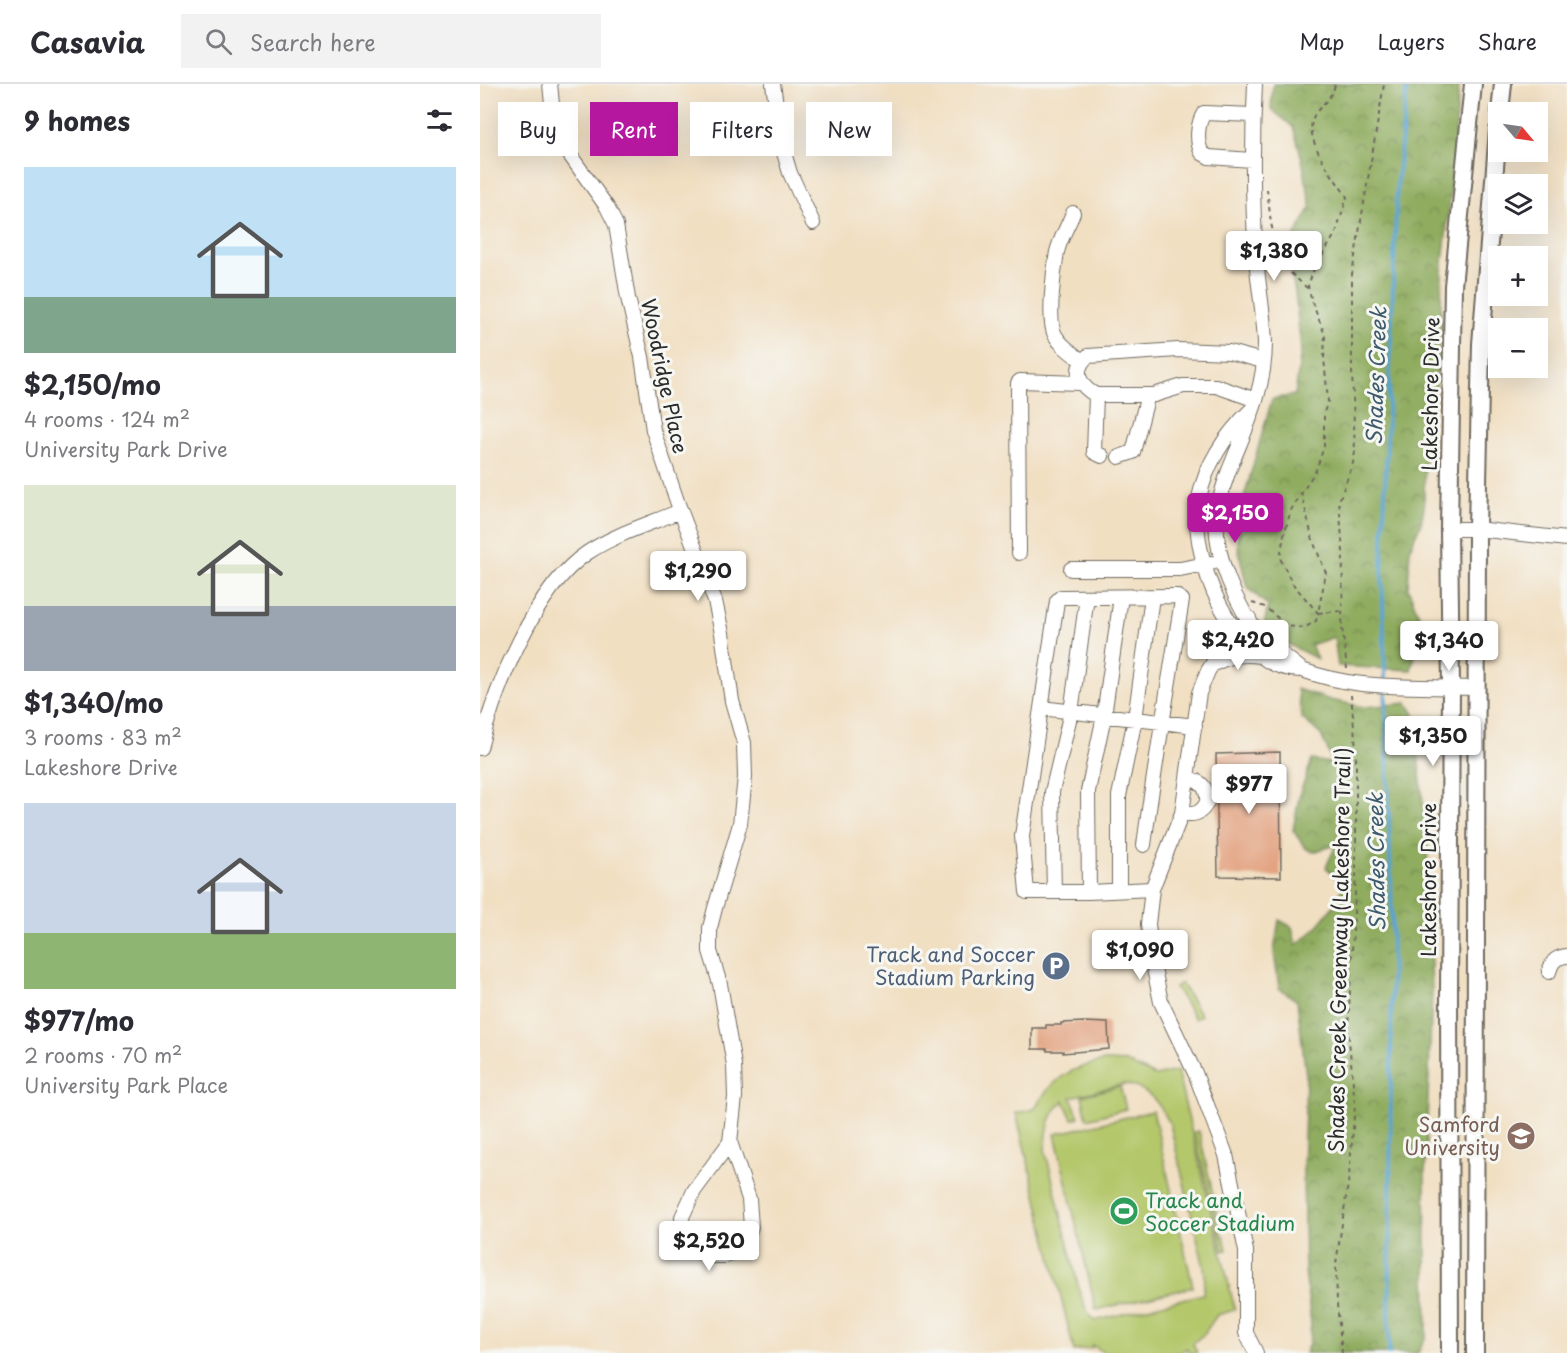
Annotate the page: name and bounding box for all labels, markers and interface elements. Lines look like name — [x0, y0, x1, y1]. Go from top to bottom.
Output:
search box — [181, 14, 601, 68]
text: Casavia — [30, 20, 145, 63]
icon: search — [202, 25, 235, 58]
text: Search here — [250, 25, 376, 58]
text: Map — [1300, 25, 1344, 57]
text: Layers — [1377, 25, 1445, 57]
text: Share — [1478, 25, 1537, 57]
text: 9 homes — [24, 101, 130, 140]
chip: Buy — [498, 102, 578, 156]
chip: Rent — [590, 102, 678, 156]
chip: Filters — [690, 102, 794, 156]
chip: New — [806, 102, 892, 156]
north arrow — [1488, 102, 1548, 162]
map controls — [1488, 102, 1548, 378]
icon: filters — [423, 104, 456, 137]
button: layers — [1488, 174, 1548, 234]
icon: home — [186, 206, 294, 314]
pin: $1,380 — [1225, 231, 1323, 282]
text: $1,380 — [1240, 235, 1308, 265]
button: + — [1488, 246, 1548, 306]
street label: Woodridge Place — [634, 296, 696, 456]
water label: Shades Creek — [1357, 305, 1393, 446]
street label: Lakeshore Drive — [1414, 317, 1446, 471]
button: − — [1488, 318, 1548, 378]
text: $2,150/mo — [24, 365, 161, 404]
text: 4 rooms · 124 m² — [24, 404, 190, 434]
text: University Park Drive — [24, 434, 228, 464]
pin: $2,150 — [1186, 493, 1284, 544]
text: $2,150 — [1201, 497, 1269, 527]
icon: home — [186, 524, 294, 632]
pin: $1,290 — [649, 551, 747, 602]
text: $1,290 — [664, 555, 732, 585]
pin: $2,420 — [1189, 620, 1287, 671]
pin: $1,340 — [1400, 621, 1498, 672]
text: $2,420 — [1202, 624, 1274, 654]
text: $1,340 — [1414, 625, 1484, 655]
text: $1,340/mo — [24, 683, 163, 722]
pin: $1,350 — [1384, 716, 1482, 767]
text: $1,350 — [1399, 720, 1467, 750]
text: 3 rooms · 83 m² — [24, 722, 182, 752]
street label: Shades Creek Greenway (Lakeshore Trail) — [1320, 747, 1358, 1153]
text: Lakeshore Drive — [24, 752, 178, 782]
pin: $977 — [1213, 764, 1285, 815]
text: $977 — [1226, 768, 1272, 798]
water label: Shades Creek — [1358, 791, 1392, 931]
street label: Lakeshore Drive — [1413, 803, 1443, 957]
icon: home — [186, 842, 294, 950]
pin: $1,090 — [1091, 930, 1189, 981]
text: $1,090 — [1106, 934, 1174, 964]
place label: Track and Soccer Stadium Parking — [866, 939, 1036, 992]
parking icon: Track and Soccer Stadium Parking — [1040, 950, 1072, 982]
text: $977/mo — [24, 1001, 134, 1040]
text: 2 rooms · 70 m² — [24, 1040, 182, 1070]
text: University Park Place — [24, 1070, 228, 1100]
place label: Samford University — [1404, 1109, 1500, 1162]
school or university icon: Samford University — [1505, 1120, 1537, 1152]
place label: Track and Soccer Stadium — [1145, 1185, 1295, 1238]
sports icon: Track and Soccer Stadium — [1108, 1195, 1140, 1227]
pin: $2,520 — [660, 1221, 758, 1272]
text: $2,520 — [673, 1225, 745, 1255]

